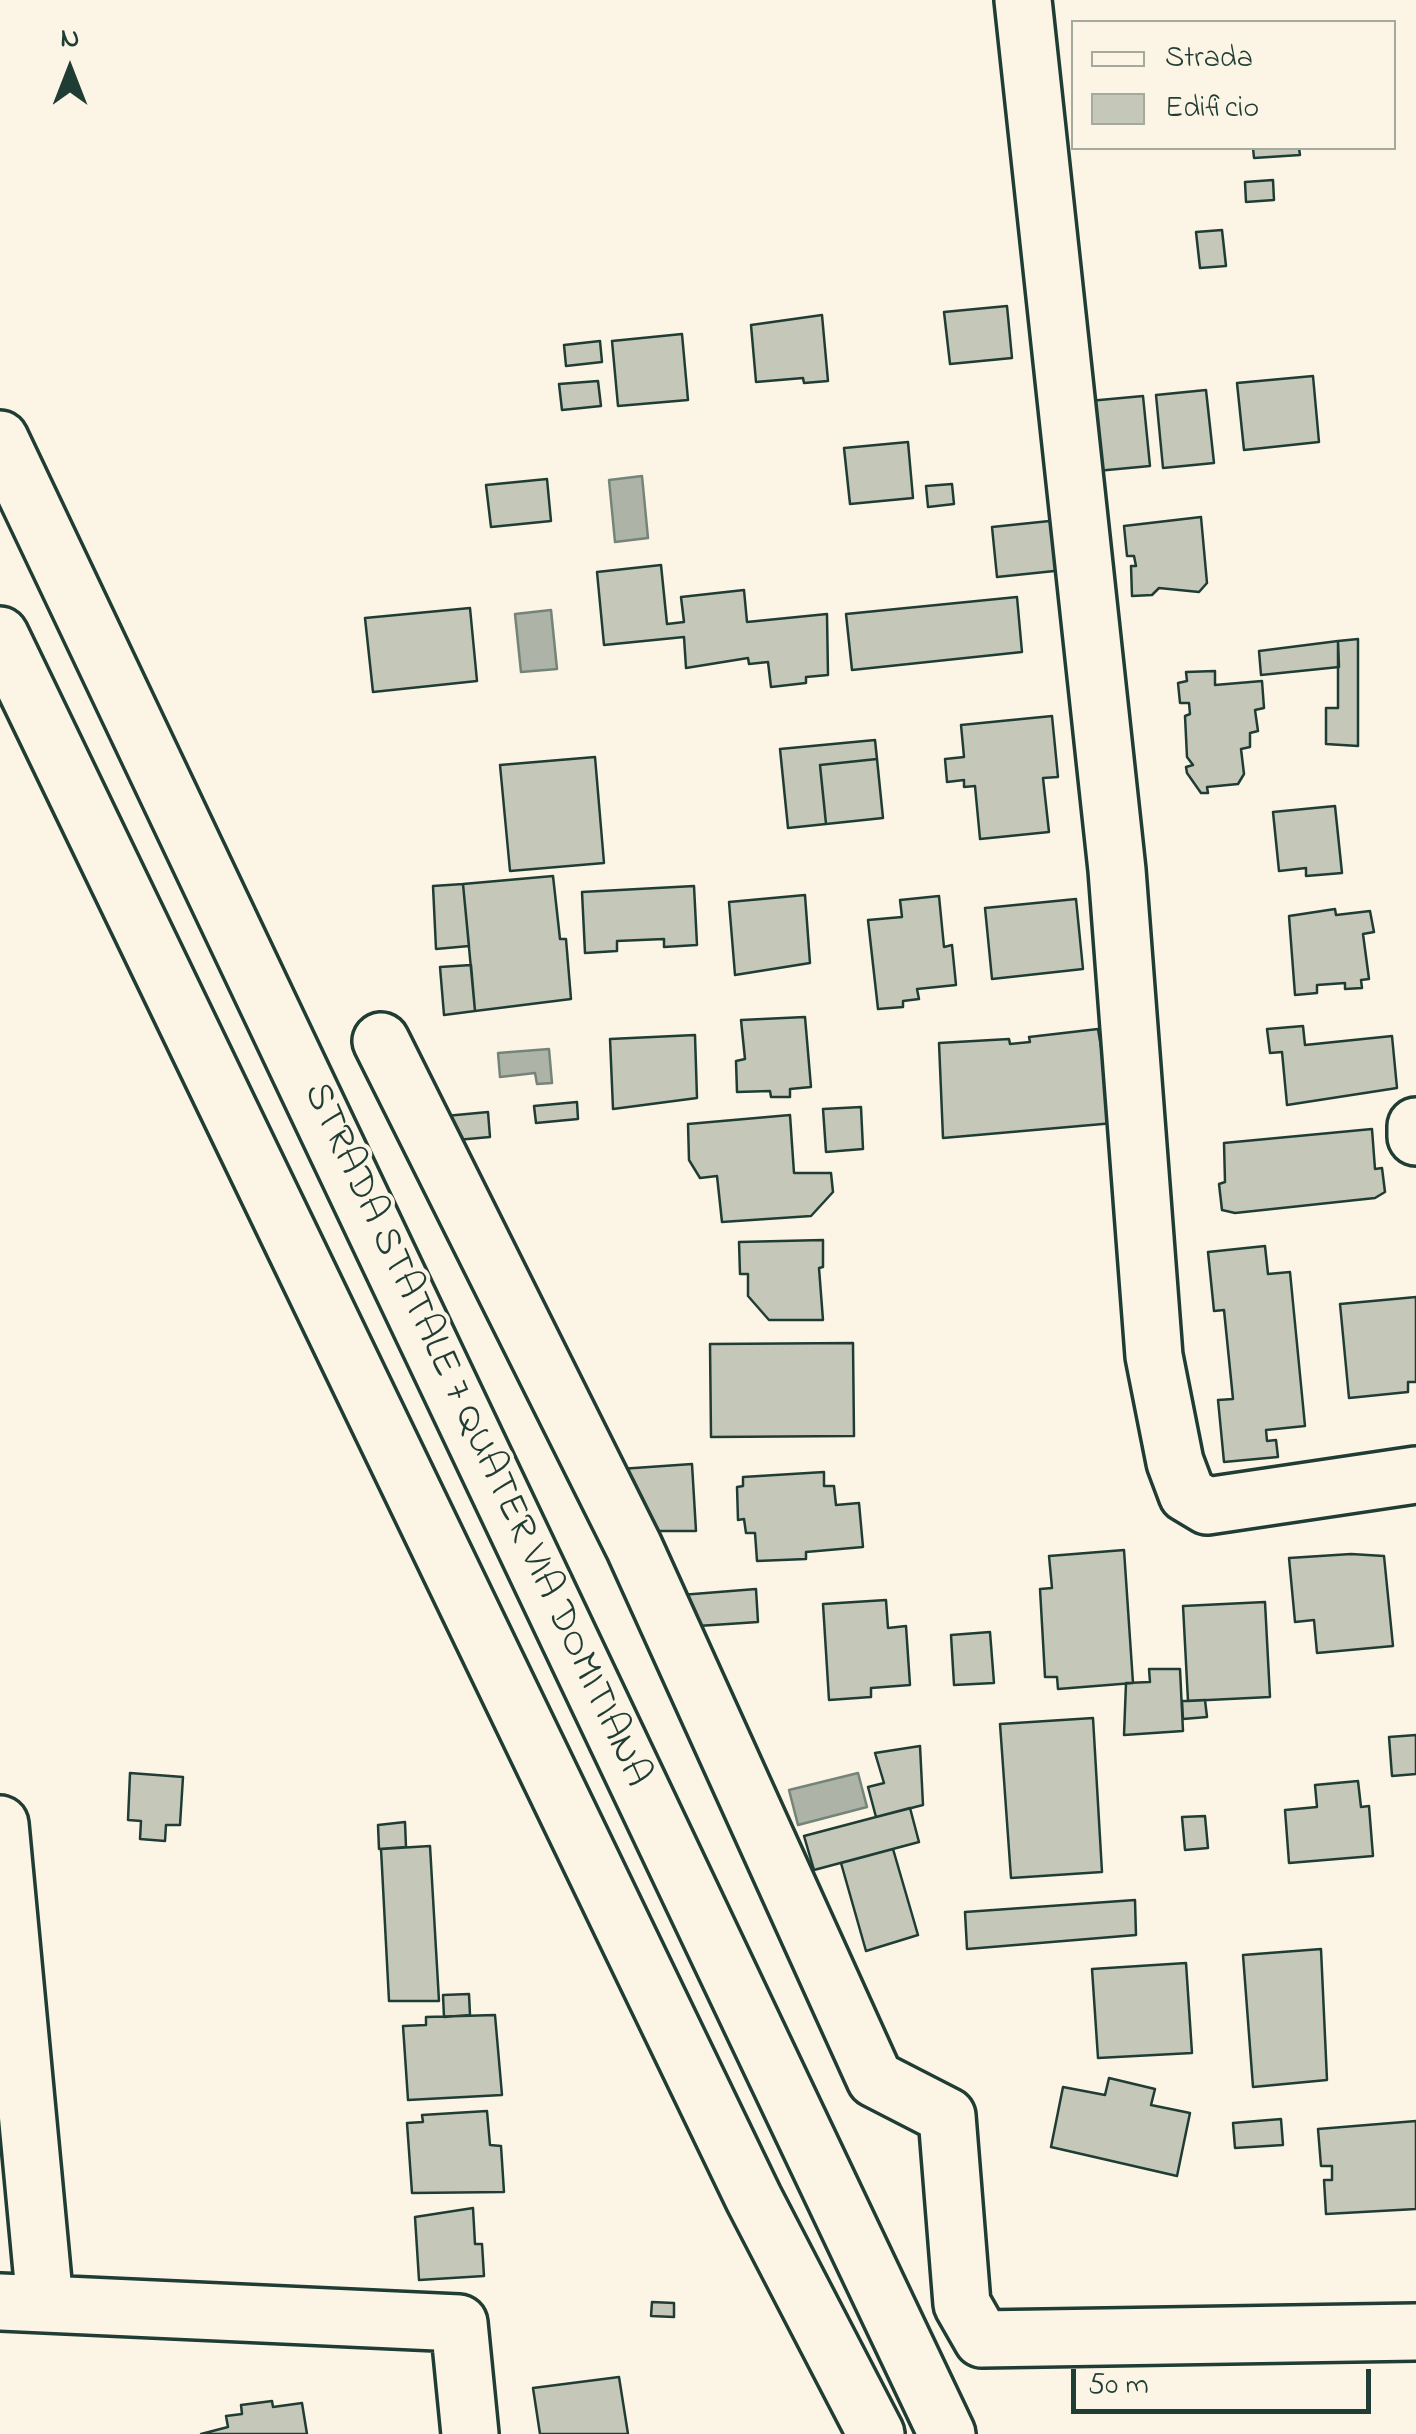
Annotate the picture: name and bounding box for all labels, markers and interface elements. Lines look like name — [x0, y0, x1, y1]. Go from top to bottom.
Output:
text: N — [61, 19, 79, 60]
north arrow — [20, 20, 120, 120]
legend — [1071, 20, 1396, 150]
text: Strada — [1165, 37, 1253, 81]
text: Edificio — [1165, 87, 1259, 131]
street label: STRADA STATALE 7 QUATER VIA DOMITIANA — [289, 1076, 659, 1796]
scale bar — [1076, 2349, 1376, 2411]
text: 50 m — [1088, 2364, 1149, 2408]

